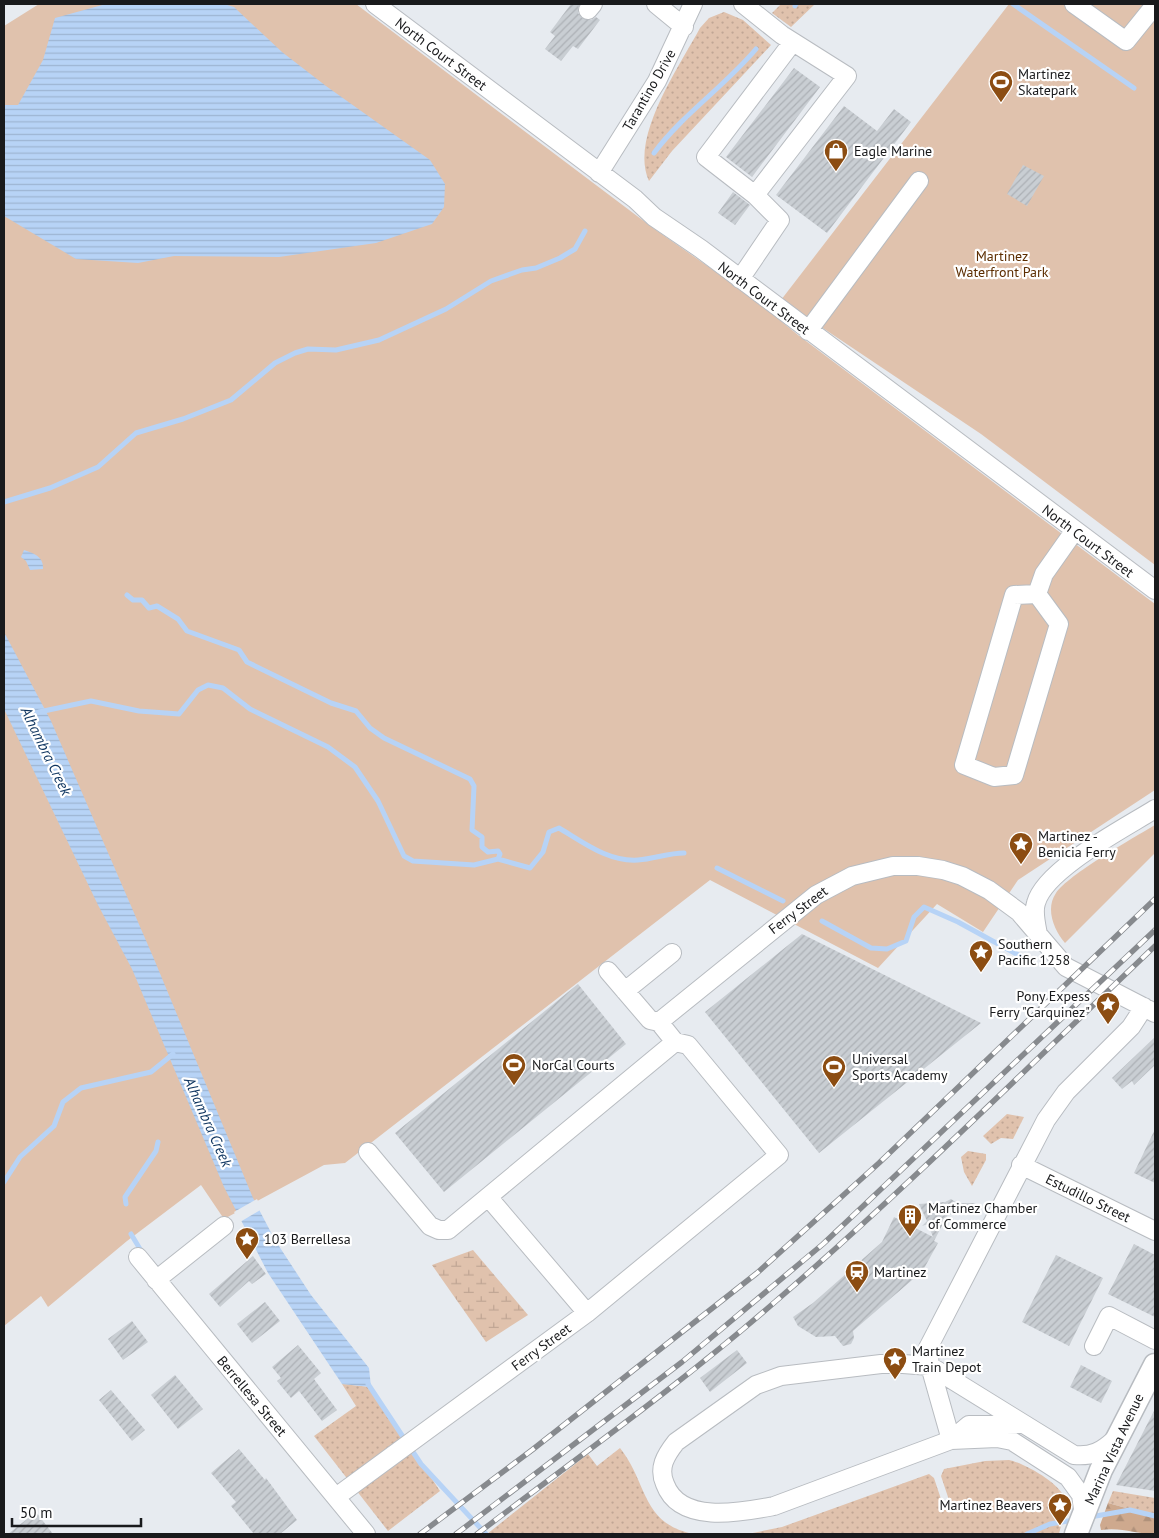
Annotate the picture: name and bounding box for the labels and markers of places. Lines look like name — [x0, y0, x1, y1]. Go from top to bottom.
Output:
place label: Martinez Skatepark — [1018, 65, 1077, 99]
sports icon: Martinez Skatepark — [988, 69, 1014, 103]
shop icon: Eagle Marine — [823, 138, 849, 172]
place label: Eagle Marine — [854, 142, 932, 160]
place label: Martinez - Benicia Ferry — [1038, 827, 1116, 861]
place icon: Martinez - Benicia Ferry — [1008, 831, 1034, 865]
place label: Southern Pacific 1258 — [998, 935, 1070, 969]
place icon: Southern Pacific 1258 — [968, 939, 994, 973]
place label: Pony Expess Ferry "Carquinez" — [989, 987, 1090, 1021]
place icon: Pony Expess Ferry "Carquinez" — [1095, 991, 1121, 1025]
place label: Universal Sports Academy — [852, 1050, 948, 1084]
sports icon: NorCal Courts — [501, 1052, 527, 1086]
sports icon: Universal Sports Academy — [821, 1054, 847, 1088]
place label: NorCal Courts — [532, 1056, 615, 1074]
place label: Martinez Chamber of Commerce — [928, 1199, 1038, 1233]
building icon: Martinez Chamber of Commerce — [897, 1203, 923, 1237]
place icon: 103 Berrellesa — [234, 1226, 260, 1260]
place label: 103 Berrellesa — [264, 1230, 351, 1248]
station icon: Martinez — [844, 1259, 870, 1293]
place label: Martinez — [874, 1263, 927, 1281]
place label: Martinez Train Depot — [912, 1342, 981, 1376]
place icon: Martinez Train Depot — [882, 1346, 908, 1380]
place icon: Martinez Beavers — [1047, 1492, 1073, 1526]
place label: Martinez Beavers — [940, 1496, 1042, 1514]

